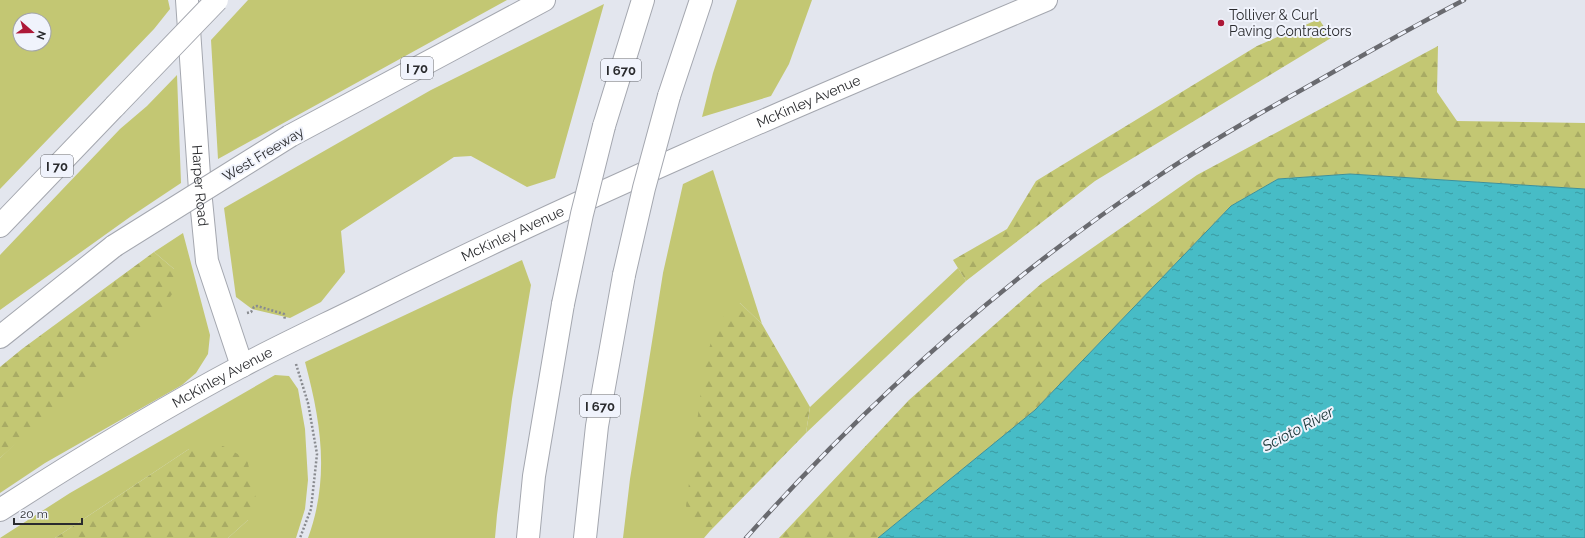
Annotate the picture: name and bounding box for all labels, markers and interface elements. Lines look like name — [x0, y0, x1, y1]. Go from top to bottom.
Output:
place label: Tolliver & Curl Paving Contractors — [1229, 7, 1352, 39]
north arrow — [12, 12, 52, 52]
marker: Tolliver & Curl Paving Contractors — [1216, 18, 1226, 28]
text: N — [33, 29, 48, 41]
road number: I 70 — [401, 57, 433, 79]
road number: I 670 — [601, 59, 641, 81]
street label: McKinley Avenue — [754, 72, 863, 131]
street label: West Freeway — [220, 123, 307, 184]
street label: Harper Road — [189, 144, 212, 227]
road number: I 70 — [41, 155, 73, 177]
street label: McKinley Avenue — [459, 203, 566, 265]
street label: McKinley Avenue — [169, 344, 275, 411]
road number: I 670 — [580, 395, 620, 417]
water label: Scioto River — [1258, 402, 1338, 456]
scale bar — [14, 500, 82, 526]
text: 20 m — [20, 507, 48, 521]

